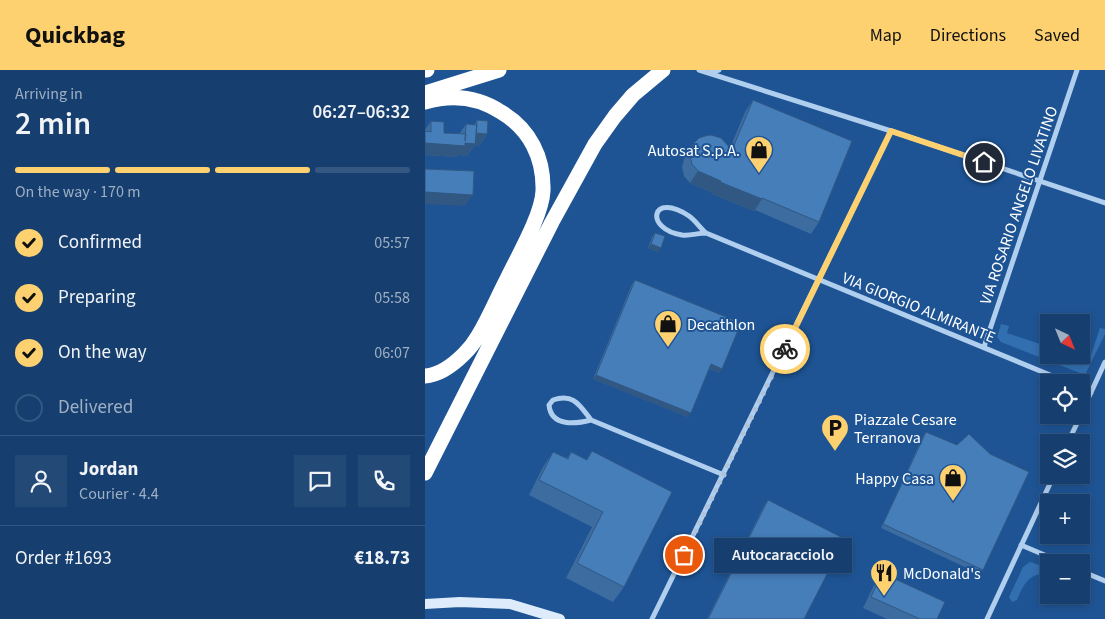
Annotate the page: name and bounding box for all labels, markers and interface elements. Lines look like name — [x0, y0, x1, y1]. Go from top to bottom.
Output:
text: Quickbag — [25, 18, 125, 53]
text: Map — [870, 23, 902, 48]
text: Directions — [930, 23, 1006, 48]
text: Saved — [1034, 23, 1080, 48]
text: Arriving in — [15, 83, 83, 105]
text: 06:27–06:32 — [312, 99, 410, 126]
text: 2 min — [15, 101, 91, 147]
street label: VIA ROSARIO ANGELO LIVATINO — [975, 103, 1063, 307]
shop icon: Autosat S.p.A. — [744, 135, 774, 174]
place label: Autosat S.p.A. — [648, 140, 740, 162]
pin — [963, 141, 1005, 183]
icon: home — [970, 148, 998, 176]
text: On the way · 170 m — [15, 181, 140, 203]
icon: check — [15, 229, 43, 257]
text: Confirmed — [58, 229, 142, 256]
text: 05:57 — [374, 232, 410, 254]
street label: VIA GIORGIO ALMIRANTE — [839, 267, 999, 349]
icon: check — [15, 284, 43, 312]
text: Preparing — [58, 284, 136, 311]
text: 05:58 — [374, 287, 410, 309]
shop icon: Decathlon — [653, 309, 683, 348]
place label: Decathlon — [687, 314, 755, 336]
north arrow — [1040, 314, 1090, 364]
map controls — [1040, 314, 1090, 604]
courier — [760, 324, 810, 374]
icon: bike — [771, 335, 799, 363]
icon: check — [15, 339, 43, 367]
text: On the way — [58, 339, 147, 366]
text: 06:07 — [374, 342, 410, 364]
button: locate — [1040, 374, 1090, 424]
text: Delivered — [58, 394, 133, 421]
place label: Piazzale Cesare Terranova — [854, 409, 957, 449]
parking icon: Piazzale Cesare Terranova — [820, 413, 850, 452]
button: layers — [1040, 434, 1090, 484]
button: person — [15, 455, 67, 507]
button: chat — [294, 455, 346, 507]
button: phone — [358, 455, 410, 507]
text: Jordan — [79, 456, 138, 483]
shop icon: Happy Casa — [938, 463, 968, 502]
place label: Happy Casa — [855, 468, 934, 490]
text: Courier · 4.4 — [79, 483, 159, 505]
button: + — [1040, 494, 1090, 544]
pin — [663, 534, 705, 576]
callout: Autocaracciolo — [714, 538, 851, 572]
icon: bag — [670, 541, 698, 569]
text: Autocaracciolo — [732, 544, 834, 566]
text: Order #1693 — [15, 545, 112, 572]
text: €18.73 — [354, 545, 410, 572]
button: − — [1040, 554, 1090, 604]
restaurant icon: McDonald's — [869, 558, 899, 597]
place label: McDonald's — [903, 563, 981, 585]

